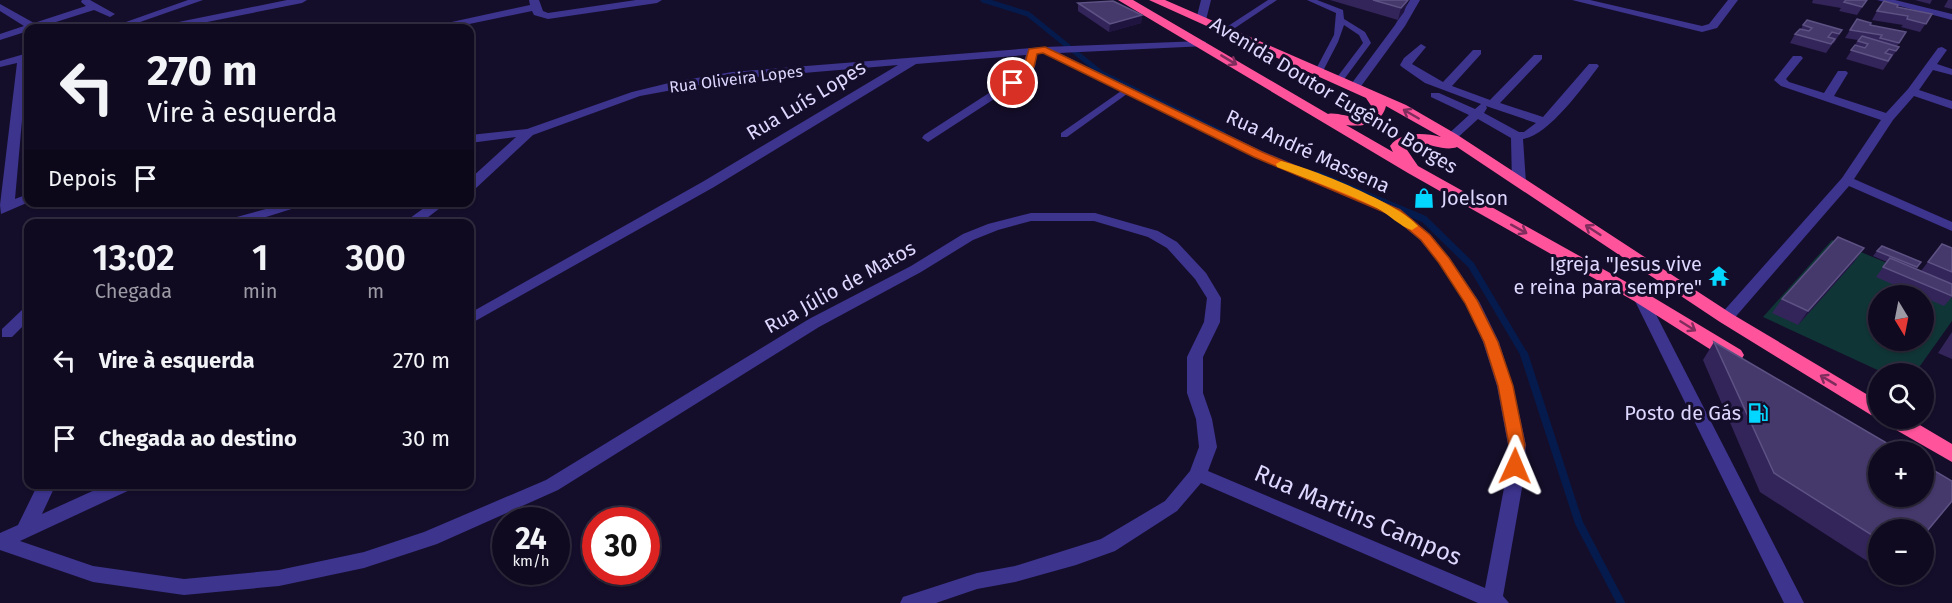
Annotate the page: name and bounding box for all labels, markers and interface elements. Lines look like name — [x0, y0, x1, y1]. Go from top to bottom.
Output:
street label: Avenida Doutor Eugênio Borges — [1206, 11, 1462, 179]
text: 270 m — [147, 46, 258, 96]
icon: left — [48, 48, 126, 126]
street label: Rua Luís Lopes — [742, 55, 870, 145]
one-way arrow — [1220, 55, 1237, 67]
pin — [987, 57, 1038, 108]
street label: Rua Oliveira Lopes — [668, 61, 804, 97]
icon: arrive — [996, 66, 1029, 99]
text: Vire à esquerda — [147, 97, 337, 129]
street label: Rua André Massena — [1222, 104, 1394, 198]
one-way arrow — [1403, 107, 1420, 119]
icon: arrive — [129, 162, 162, 195]
text: Depois — [48, 165, 117, 192]
shop icon: Joelson — [1412, 186, 1436, 210]
place label: Joelson — [1441, 186, 1508, 210]
one-way arrow — [1510, 224, 1527, 236]
one-way arrow — [1584, 224, 1601, 237]
text: 13:02 — [92, 236, 175, 280]
text: 1 — [252, 236, 268, 280]
text: 300 — [346, 236, 406, 280]
street label: Rua Júlio de Matos — [760, 236, 920, 338]
place label: Igreja "Jesus vive e reina para sempre" — [1513, 252, 1702, 299]
temple icon: Igreja "Jesus vive e reina para sempre" — [1707, 264, 1731, 288]
text: Chegada — [95, 279, 172, 303]
text: min — [243, 279, 277, 303]
text: m — [367, 279, 384, 303]
north arrow — [1868, 285, 1934, 351]
map controls — [1868, 285, 1934, 585]
one-way arrow — [1679, 321, 1696, 333]
icon: left — [48, 344, 81, 377]
text: Vire à esquerda — [99, 347, 255, 374]
text: 270 m — [393, 347, 450, 374]
button: search — [1868, 363, 1934, 429]
one-way arrow — [1820, 374, 1837, 386]
place label: Posto de Gás — [1624, 401, 1741, 425]
fuel station icon: Posto de Gás — [1746, 401, 1770, 425]
icon: arrive — [48, 422, 81, 455]
text: Chegada ao destino — [99, 425, 297, 452]
text: 30 m — [402, 425, 450, 452]
position arrow — [1483, 434, 1547, 498]
button: + — [1868, 441, 1934, 507]
street label: Rua Martins Campos — [1250, 459, 1466, 571]
speed limit sign: 30 — [582, 507, 660, 585]
button: − — [1868, 519, 1934, 585]
text: 24 — [515, 521, 547, 557]
text: km/h — [512, 552, 550, 570]

